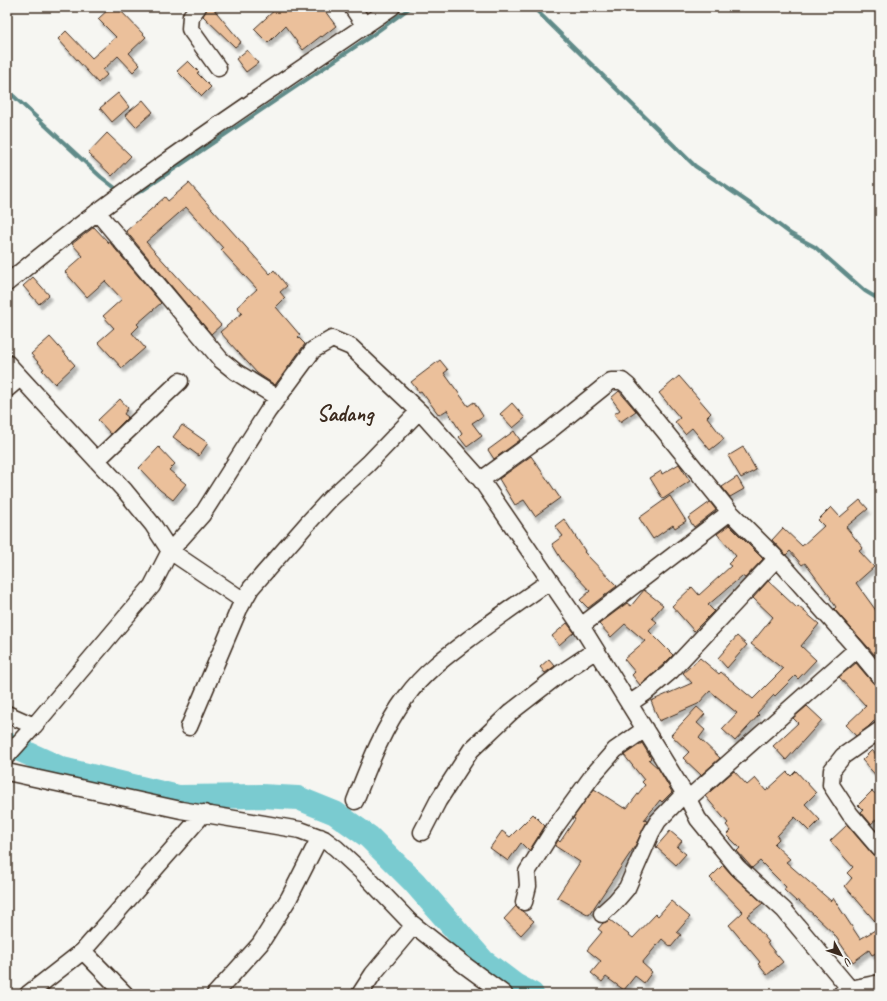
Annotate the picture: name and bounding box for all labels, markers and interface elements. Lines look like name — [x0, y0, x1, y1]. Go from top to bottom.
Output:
district label: Sadang — [317, 400, 375, 428]
north arrow — [821, 935, 861, 975]
text: U — [840, 955, 856, 970]

